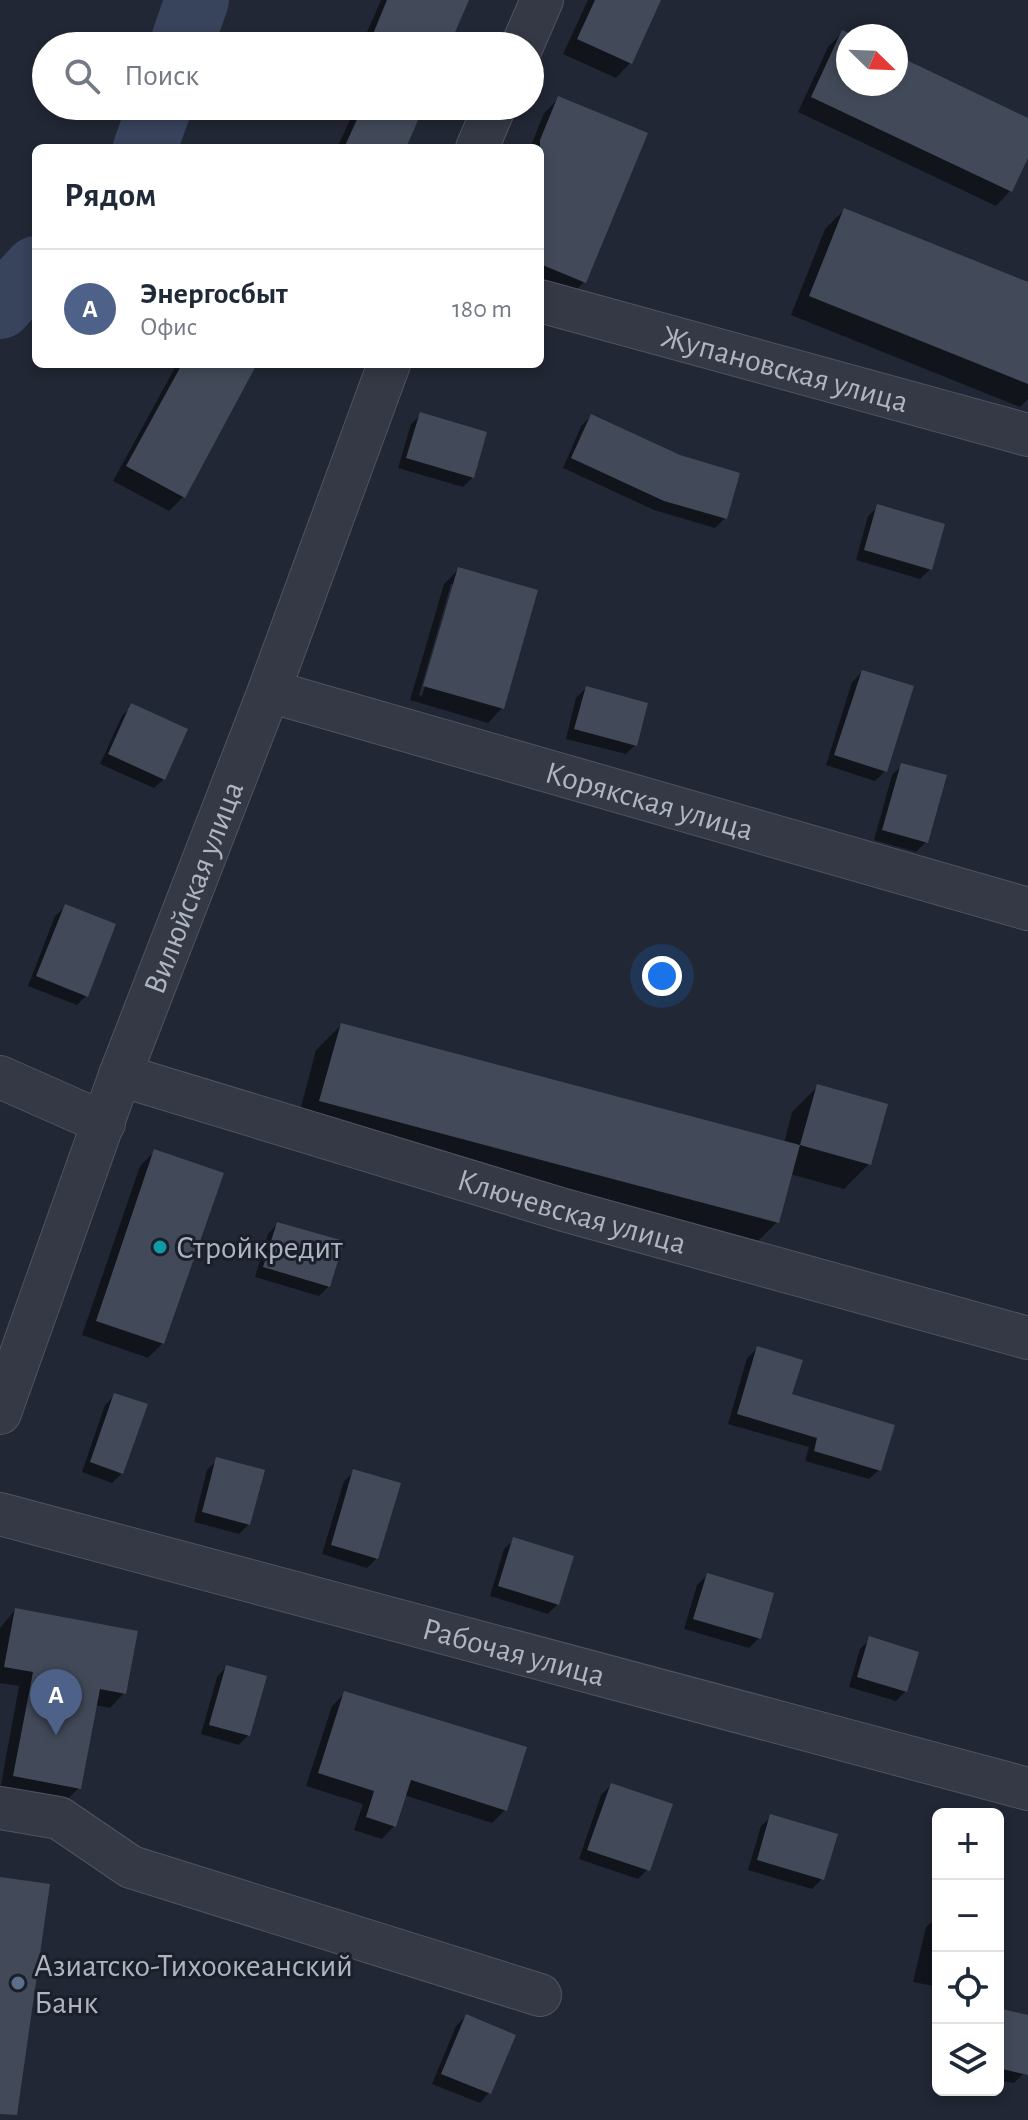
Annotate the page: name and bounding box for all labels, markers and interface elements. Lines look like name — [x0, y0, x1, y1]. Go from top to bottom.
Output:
north arrow — [836, 24, 908, 96]
search box — [32, 32, 544, 120]
icon: search — [60, 54, 104, 98]
text: Поиск — [124, 61, 199, 91]
text: Рядом — [64, 179, 156, 213]
text: Энергосбыт — [140, 279, 288, 309]
text: A — [82, 296, 98, 322]
text: 180 m — [452, 296, 512, 322]
text: Офис — [140, 314, 197, 340]
street label: Жупановская улица — [658, 320, 912, 418]
street label: Корякская улица — [542, 756, 757, 846]
street label: Вилюйская улица — [138, 777, 249, 998]
your location — [642, 956, 682, 996]
street label: Ключевская улица — [453, 1164, 690, 1260]
place label: Стройкредит — [176, 1232, 343, 1264]
marker: Стройкредит — [151, 1238, 169, 1256]
street label: Рабочая улица — [419, 1613, 608, 1692]
pin: A — [30, 1669, 82, 1735]
map controls — [932, 1808, 1004, 2096]
button: + — [932, 1808, 1004, 1880]
button: − — [932, 1880, 1004, 1952]
place label: Азиатско-Тихоокеанский Банк — [34, 1950, 353, 2019]
button: locate — [932, 1952, 1004, 2024]
marker: Азиатско-Тихоокеанский Банк — [9, 1974, 27, 1992]
button: layers — [932, 2024, 1004, 2096]

